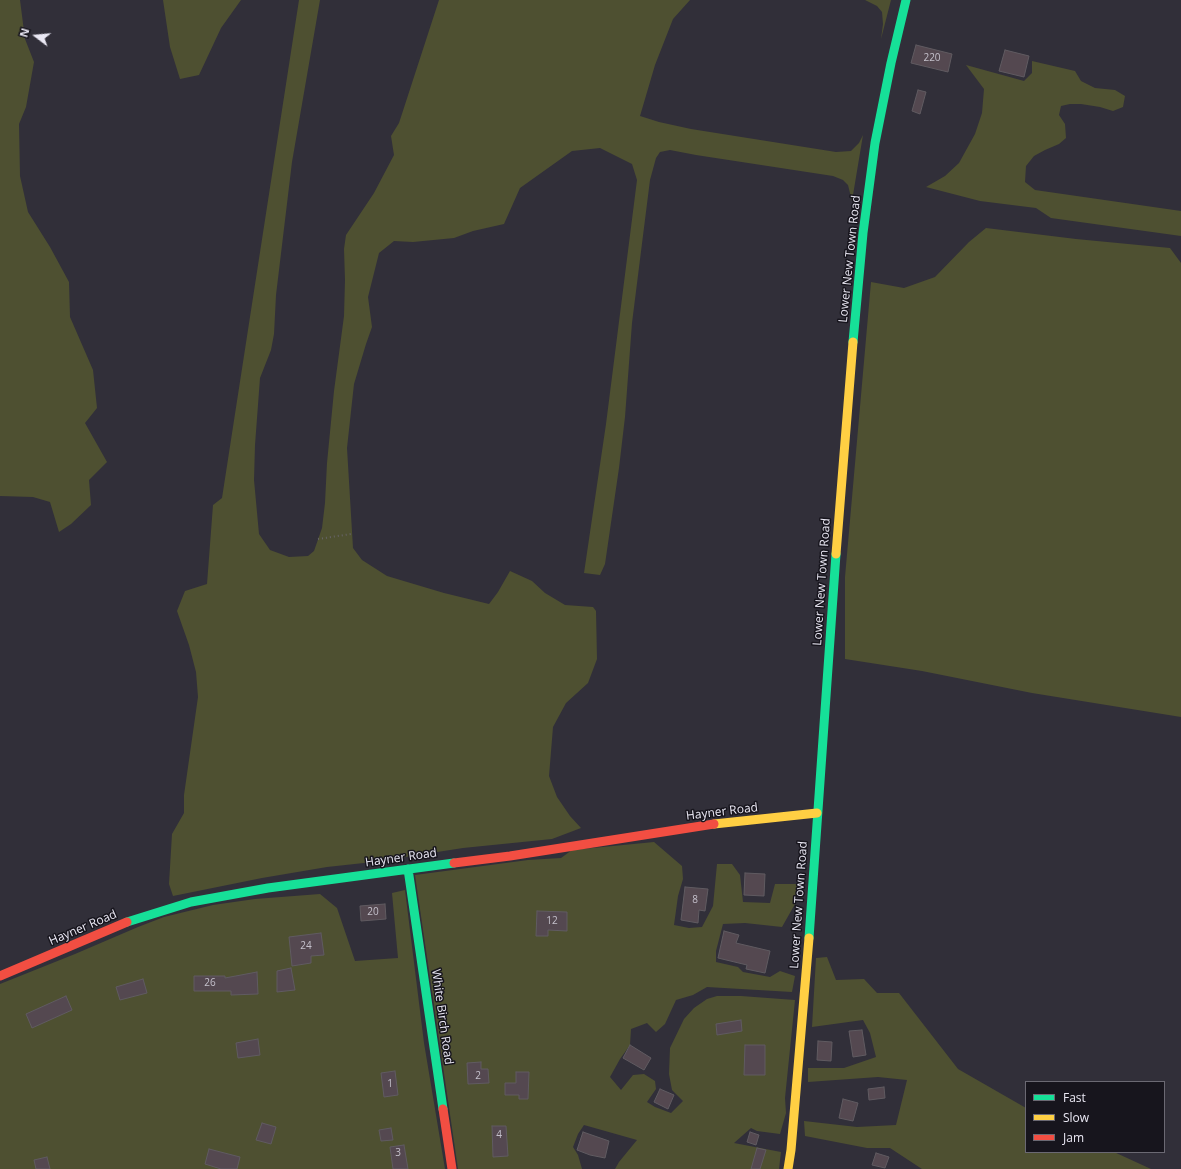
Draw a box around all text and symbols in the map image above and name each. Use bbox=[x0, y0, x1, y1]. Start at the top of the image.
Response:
north arrow bbox=[16, 16, 56, 56]
text: N bbox=[16, 26, 32, 39]
house number: 220 bbox=[923, 52, 941, 64]
street label: Lower New Town Road bbox=[836, 195, 864, 323]
street label: Lower New Town Road bbox=[810, 518, 834, 646]
street label: Hayner Road bbox=[685, 800, 759, 824]
street label: Lower New Town Road bbox=[787, 841, 811, 969]
street label: Hayner Road bbox=[364, 846, 438, 870]
house number: 8 bbox=[692, 894, 698, 906]
house number: 20 bbox=[367, 906, 379, 918]
street label: Hayner Road bbox=[47, 907, 119, 949]
house number: 12 bbox=[546, 915, 558, 927]
house number: 24 bbox=[300, 940, 312, 952]
street label: White Birch Road bbox=[428, 968, 456, 1066]
house number: 26 bbox=[204, 977, 216, 989]
house number: 2 bbox=[475, 1070, 481, 1082]
house number: 1 bbox=[387, 1078, 393, 1090]
legend bbox=[1025, 1081, 1165, 1153]
text: Fast bbox=[1063, 1089, 1086, 1106]
text: Slow bbox=[1063, 1109, 1089, 1126]
house number: 4 bbox=[496, 1129, 502, 1141]
text: Jam bbox=[1063, 1129, 1084, 1146]
house number: 3 bbox=[395, 1147, 401, 1159]

